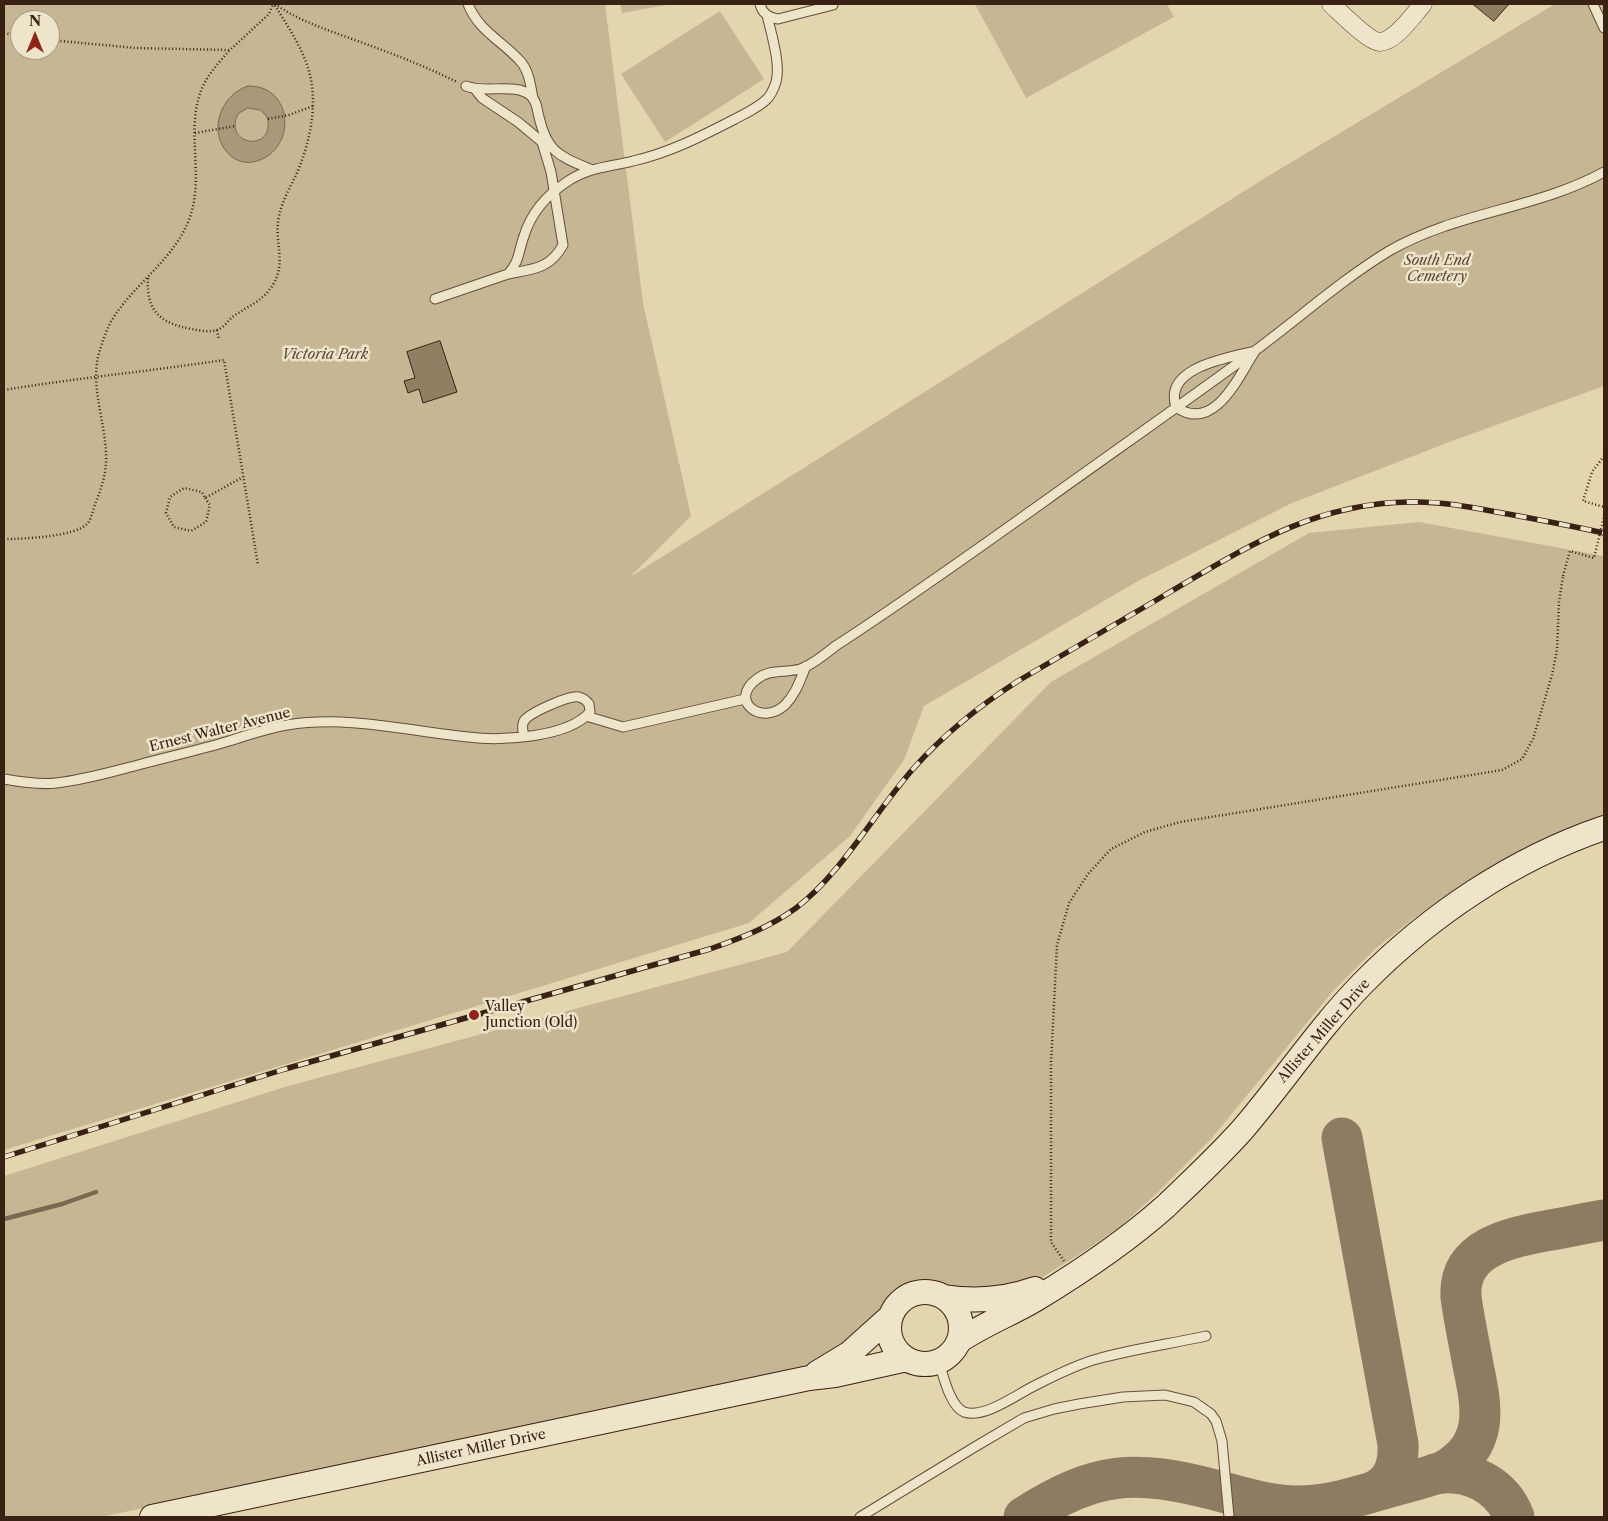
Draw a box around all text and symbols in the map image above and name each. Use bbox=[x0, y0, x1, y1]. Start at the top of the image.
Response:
north arrow bbox=[10, 10, 60, 60]
text: N bbox=[29, 12, 41, 30]
park label: South End Cemetery bbox=[1404, 253, 1470, 286]
park label: Victoria Park bbox=[282, 347, 368, 363]
street label: Ernest Walter Avenue bbox=[148, 704, 292, 756]
street label: Allister Miller Drive bbox=[1274, 976, 1374, 1086]
place label: Valley Junction (Old) bbox=[485, 999, 577, 1032]
marker: Valley Junction (Old) bbox=[467, 1008, 481, 1022]
street label: Allister Miller Drive bbox=[415, 1426, 547, 1470]

